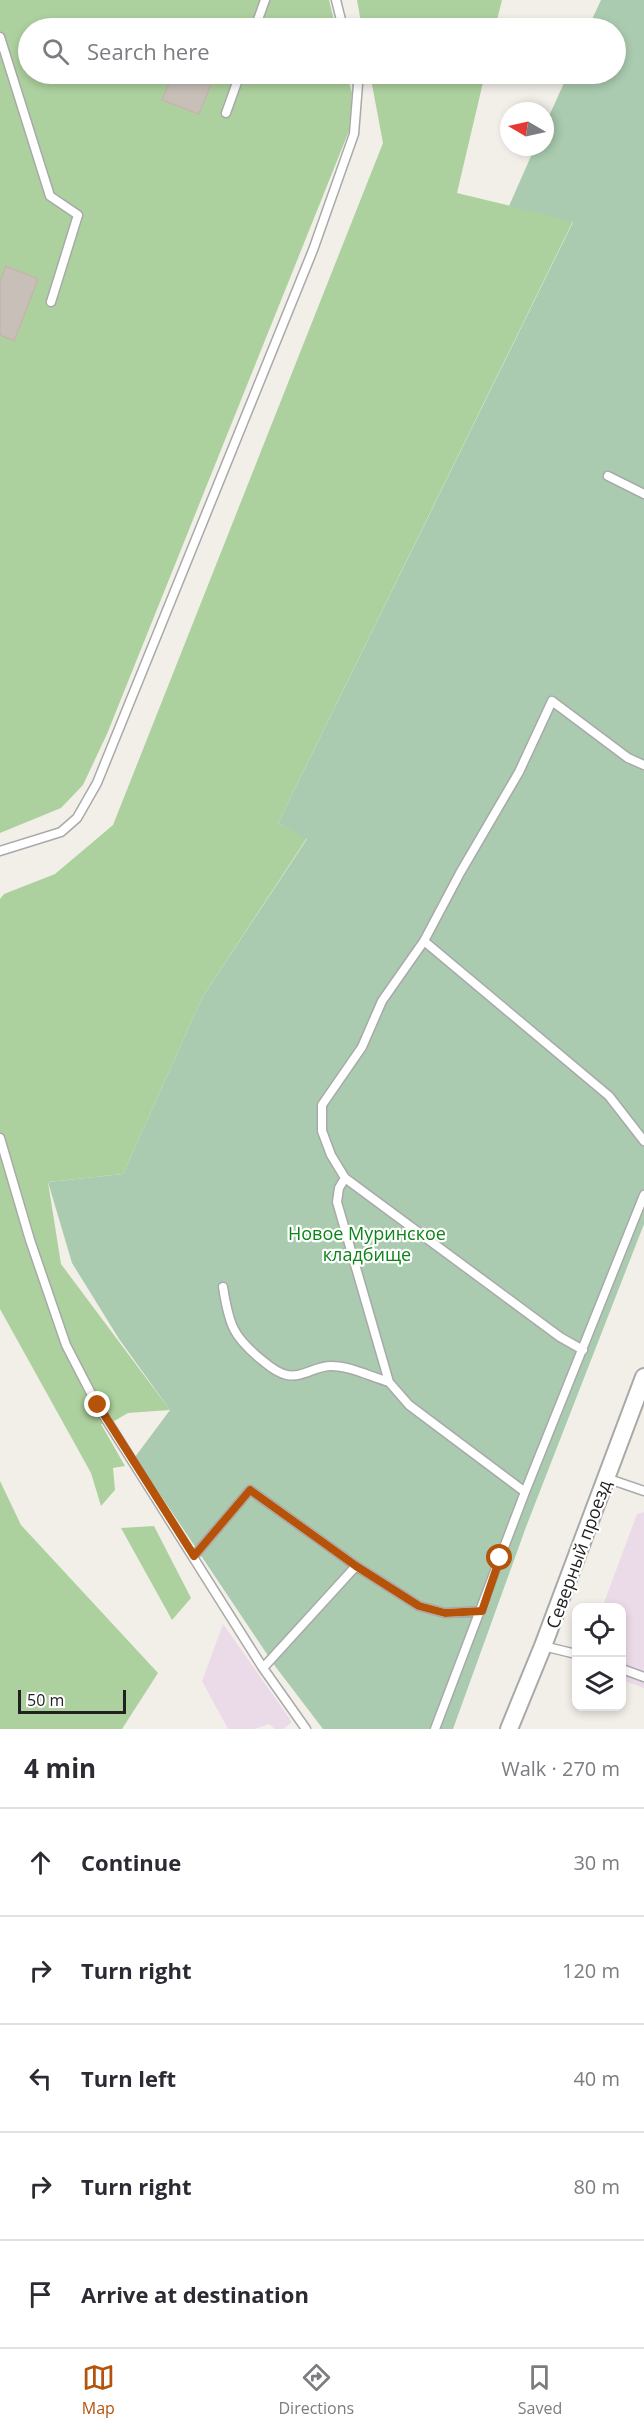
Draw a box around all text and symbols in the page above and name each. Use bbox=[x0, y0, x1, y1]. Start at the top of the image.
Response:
search box bbox=[18, 18, 626, 84]
icon: search bbox=[39, 35, 72, 68]
text: Search here bbox=[87, 36, 210, 66]
north arrow bbox=[500, 102, 554, 156]
park label: Новое Муринское кладбище bbox=[288, 1221, 446, 1266]
route end bbox=[84, 1391, 110, 1417]
street label: Северный проезд bbox=[540, 1476, 616, 1632]
route start bbox=[486, 1544, 512, 1570]
map controls bbox=[572, 1603, 626, 1711]
button: locate bbox=[572, 1603, 626, 1657]
button: layers bbox=[572, 1657, 626, 1711]
scale bar bbox=[18, 1687, 126, 1714]
text: 50 m bbox=[27, 1689, 64, 1711]
text: 4 min bbox=[24, 1750, 96, 1786]
text: Walk · 270 m bbox=[501, 1755, 620, 1782]
icon: ahead bbox=[24, 1846, 57, 1879]
text: Continue bbox=[81, 1847, 181, 1877]
text: 30 m bbox=[573, 1849, 620, 1876]
icon: right bbox=[24, 1954, 57, 1987]
text: Turn right bbox=[81, 1955, 192, 1985]
text: 120 m bbox=[562, 1957, 620, 1984]
icon: left bbox=[24, 2062, 57, 2095]
text: Turn left bbox=[81, 2063, 176, 2093]
text: 40 m bbox=[573, 2065, 620, 2092]
icon: right bbox=[24, 2170, 57, 2203]
text: Turn right bbox=[81, 2171, 192, 2201]
text: 80 m bbox=[573, 2173, 620, 2200]
icon: arrive bbox=[24, 2278, 57, 2311]
text: Arrive at destination bbox=[81, 2279, 309, 2309]
tab: Map bbox=[82, 2361, 115, 2419]
tab: Directions bbox=[278, 2361, 354, 2419]
tab: Saved bbox=[518, 2361, 562, 2419]

